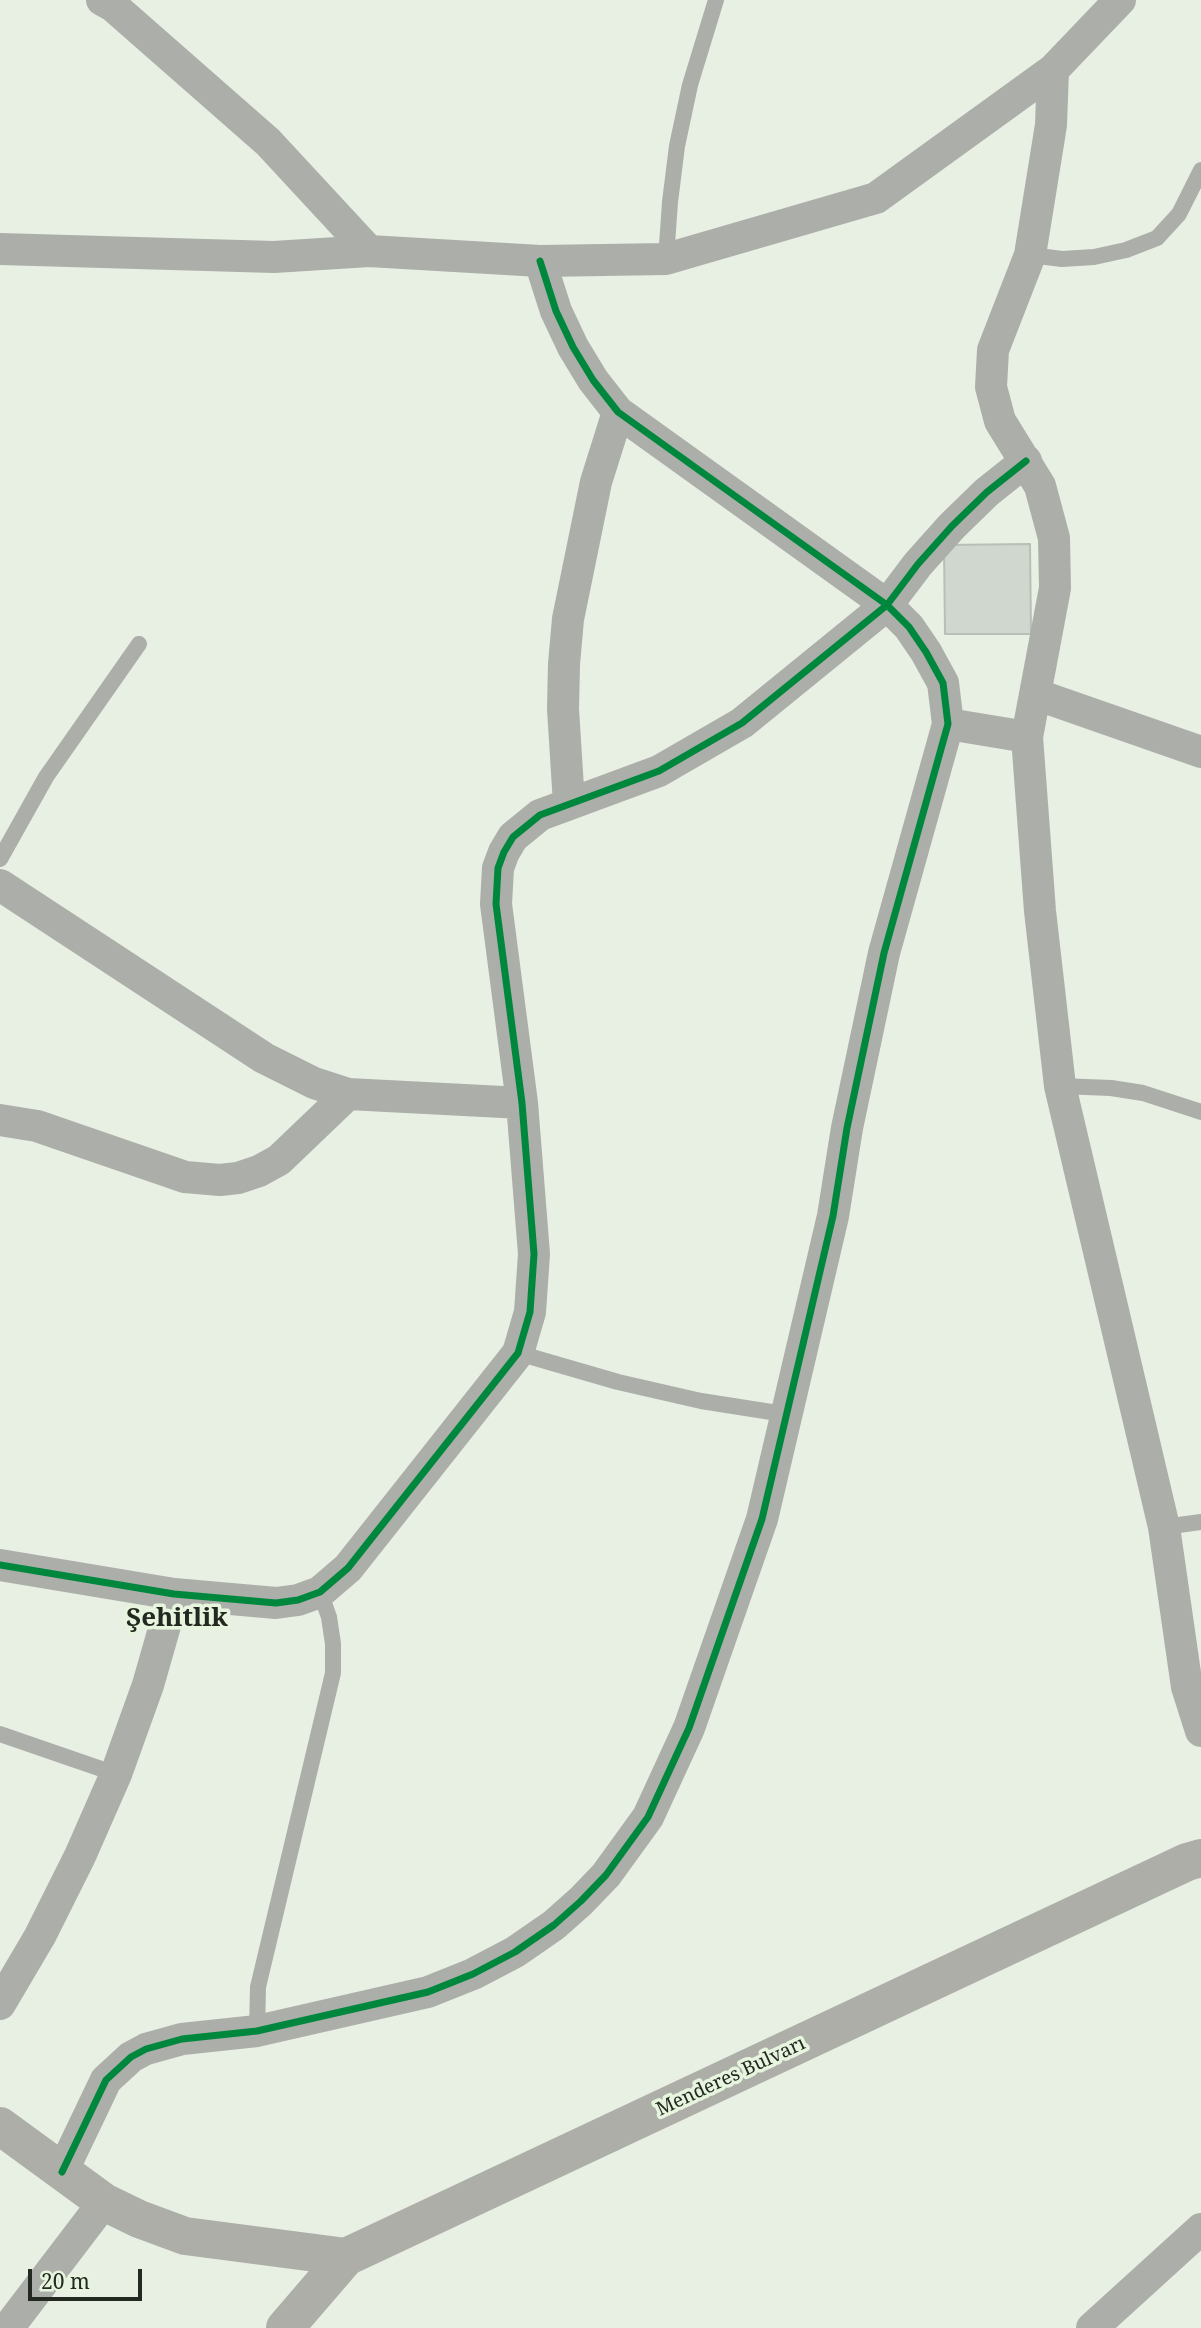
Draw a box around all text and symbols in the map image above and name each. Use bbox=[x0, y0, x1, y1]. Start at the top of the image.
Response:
district label: Şehitlik bbox=[126, 1603, 228, 1635]
street label: Menderes Bulvarı bbox=[653, 2032, 809, 2122]
scale bar bbox=[32, 2254, 145, 2298]
text: 20 m bbox=[41, 2267, 90, 2295]

